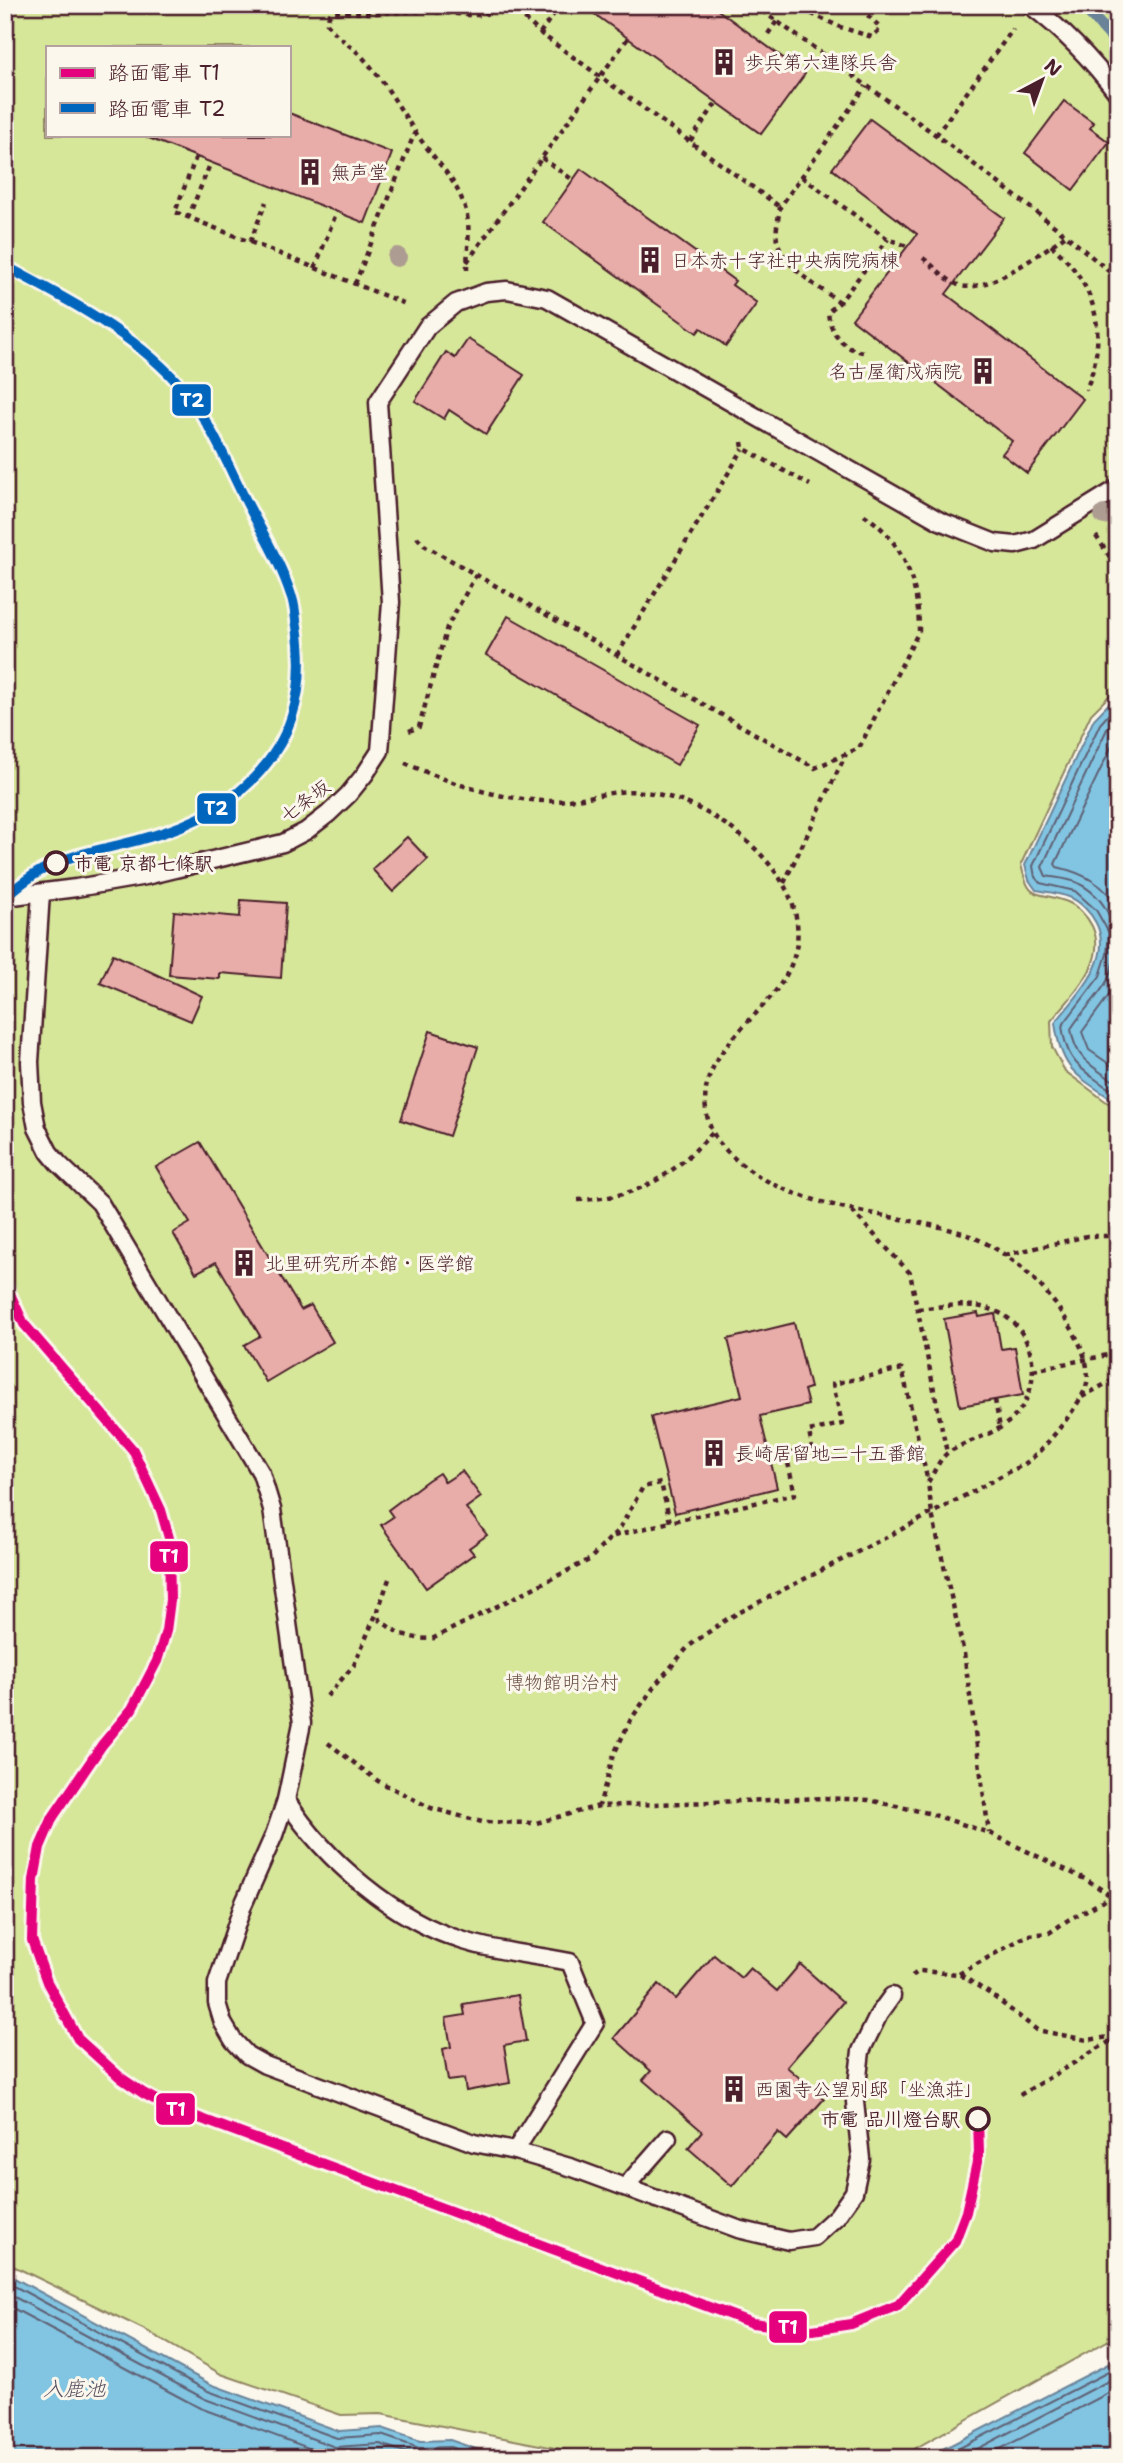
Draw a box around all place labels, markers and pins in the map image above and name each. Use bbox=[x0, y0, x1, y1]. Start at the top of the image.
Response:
building icon: 歩兵第六連隊兵舎 bbox=[709, 47, 739, 77]
place label: 歩兵第六連隊兵舎 bbox=[745, 50, 897, 75]
building icon: 無声堂 bbox=[295, 157, 325, 187]
place label: 無声堂 bbox=[331, 160, 388, 185]
building icon: 日本赤十字社中央病院病棟 bbox=[635, 245, 665, 275]
place label: 日本赤十字社中央病院病棟 bbox=[671, 248, 899, 273]
building icon: 名古屋衛戍病院 bbox=[968, 356, 998, 386]
place label: 名古屋衛戍病院 bbox=[829, 359, 962, 384]
marker: 市電 京都七條駅 bbox=[44, 851, 68, 875]
place label: 市電 京都七條駅 bbox=[74, 851, 214, 876]
building icon: 北里研究所本館・医学館 bbox=[229, 1248, 259, 1278]
place label: 北里研究所本館・医学館 bbox=[265, 1251, 474, 1276]
building icon: 長崎居留地二十五番館 bbox=[699, 1438, 729, 1468]
place label: 長崎居留地二十五番館 bbox=[735, 1441, 925, 1466]
building icon: 西園寺公望別邸「坐漁荘」 bbox=[719, 2074, 749, 2104]
place label: 西園寺公望別邸「坐漁荘」 bbox=[755, 2077, 983, 2102]
place label: 市電 品川燈台駅 bbox=[820, 2107, 960, 2132]
marker: 市電 品川燈台駅 bbox=[966, 2107, 990, 2131]

